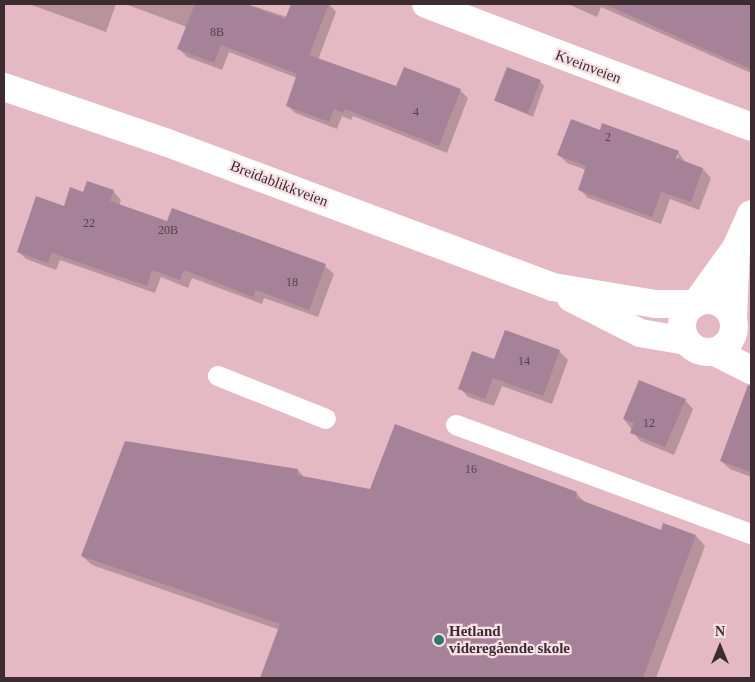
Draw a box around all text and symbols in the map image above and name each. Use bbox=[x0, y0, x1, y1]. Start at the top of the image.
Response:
house number: 8B bbox=[210, 26, 224, 40]
street label: Kveinveien bbox=[553, 46, 623, 88]
house number: 4 bbox=[413, 106, 419, 120]
house number: 2 bbox=[605, 131, 611, 145]
street label: Breidablikkveien bbox=[228, 157, 330, 211]
house number: 22 bbox=[83, 217, 95, 231]
house number: 20B bbox=[158, 224, 178, 238]
house number: 18 bbox=[286, 276, 298, 290]
house number: 14 bbox=[518, 355, 530, 369]
house number: 12 bbox=[643, 417, 655, 431]
house number: 16 bbox=[465, 463, 477, 477]
place label: Hetland videregående skole bbox=[449, 622, 570, 657]
north arrow bbox=[695, 622, 745, 672]
text: N bbox=[715, 624, 725, 639]
marker: Hetland videregående skole bbox=[433, 634, 445, 646]

